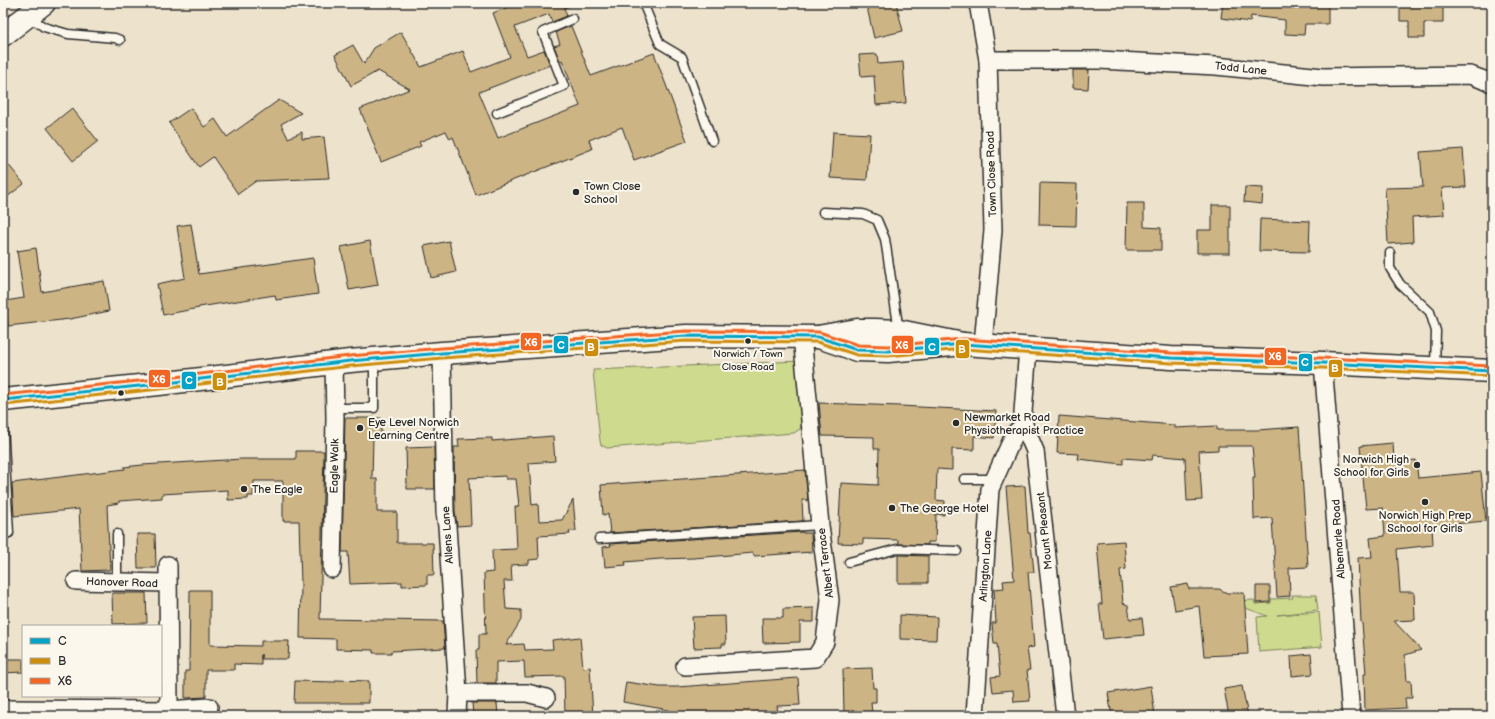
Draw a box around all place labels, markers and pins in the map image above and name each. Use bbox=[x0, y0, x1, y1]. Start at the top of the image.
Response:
place label: Town Close School bbox=[584, 180, 641, 206]
marker: Town Close School bbox=[571, 187, 581, 197]
marker: Norwich / Town Close Road bbox=[743, 336, 753, 346]
place label: Norwich / Town Close Road bbox=[713, 348, 783, 373]
unlabelled marker bbox=[116, 388, 126, 398]
place label: Newmarket Road Physiotherapist Practice bbox=[964, 411, 1084, 437]
place label: Eye Level Norwich Learning Centre bbox=[368, 416, 459, 442]
marker: Newmarket Road Physiotherapist Practice bbox=[951, 418, 961, 428]
marker: Eye Level Norwich Learning Centre bbox=[355, 423, 365, 433]
place label: Norwich High School for Girls bbox=[1334, 453, 1410, 479]
marker: Norwich High School for Girls bbox=[1412, 460, 1422, 470]
place label: The Eagle bbox=[252, 483, 303, 496]
marker: The Eagle bbox=[239, 484, 249, 494]
marker: Norwich High Prep School for Girls bbox=[1420, 497, 1430, 507]
place label: The George Hotel bbox=[900, 502, 989, 515]
marker: The George Hotel bbox=[887, 503, 897, 513]
place label: Norwich High Prep School for Girls bbox=[1379, 509, 1471, 535]

